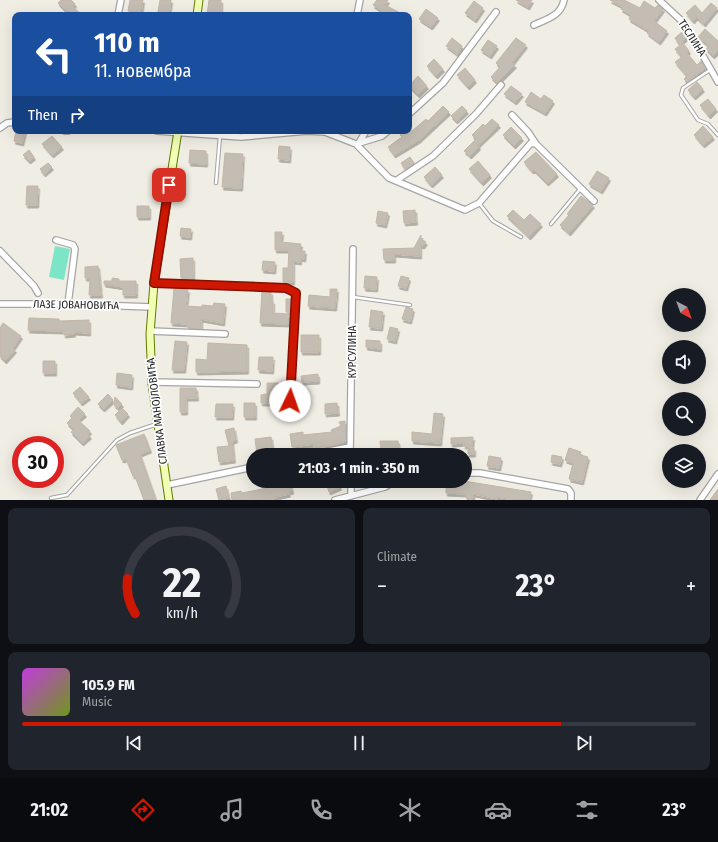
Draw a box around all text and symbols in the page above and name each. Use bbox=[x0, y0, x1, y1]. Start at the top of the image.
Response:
street label: ТЕСЛИНА bbox=[675, 17, 709, 59]
text: 110 m bbox=[94, 26, 160, 59]
icon: left bbox=[28, 28, 80, 80]
text: 11. новембра bbox=[94, 60, 191, 82]
icon: right bbox=[66, 104, 88, 126]
text: Then bbox=[28, 106, 58, 124]
pin bbox=[152, 168, 186, 202]
icon: arrive bbox=[158, 174, 180, 196]
north arrow bbox=[662, 288, 706, 332]
map controls bbox=[662, 288, 706, 488]
street label: ЛАЗЕ ЈОВАНОВИЋА bbox=[33, 298, 119, 312]
street label: КУРСУЛИНА bbox=[346, 325, 359, 379]
button: sound bbox=[662, 340, 706, 384]
street label: СЛАВКА МАНОЈЛОВИЋА bbox=[144, 357, 170, 465]
position arrow bbox=[269, 380, 311, 422]
button: search bbox=[662, 392, 706, 436]
speed limit sign: 30 bbox=[12, 436, 64, 488]
button: layers bbox=[662, 444, 706, 488]
text: 21:03 · 1 min · 350 m bbox=[299, 459, 419, 477]
text: Climate bbox=[377, 549, 417, 564]
text: 22 bbox=[161, 558, 201, 608]
text: 23° bbox=[515, 568, 558, 604]
text: − bbox=[377, 573, 387, 600]
text: + bbox=[686, 573, 696, 600]
text: km/h bbox=[166, 605, 197, 622]
text: 105.9 FM bbox=[82, 676, 135, 694]
text: Music bbox=[82, 694, 112, 709]
icon: previous bbox=[123, 732, 145, 754]
icon: pause bbox=[348, 732, 370, 754]
icon: next bbox=[573, 732, 595, 754]
icon: directions bbox=[129, 796, 157, 824]
icon: music bbox=[218, 796, 246, 824]
icon: phone bbox=[307, 796, 335, 824]
icon: climate bbox=[396, 796, 424, 824]
icon: car bbox=[484, 796, 512, 824]
icon: filters bbox=[573, 796, 601, 824]
text: 21:02 bbox=[30, 799, 68, 821]
text: 23° bbox=[662, 799, 687, 821]

